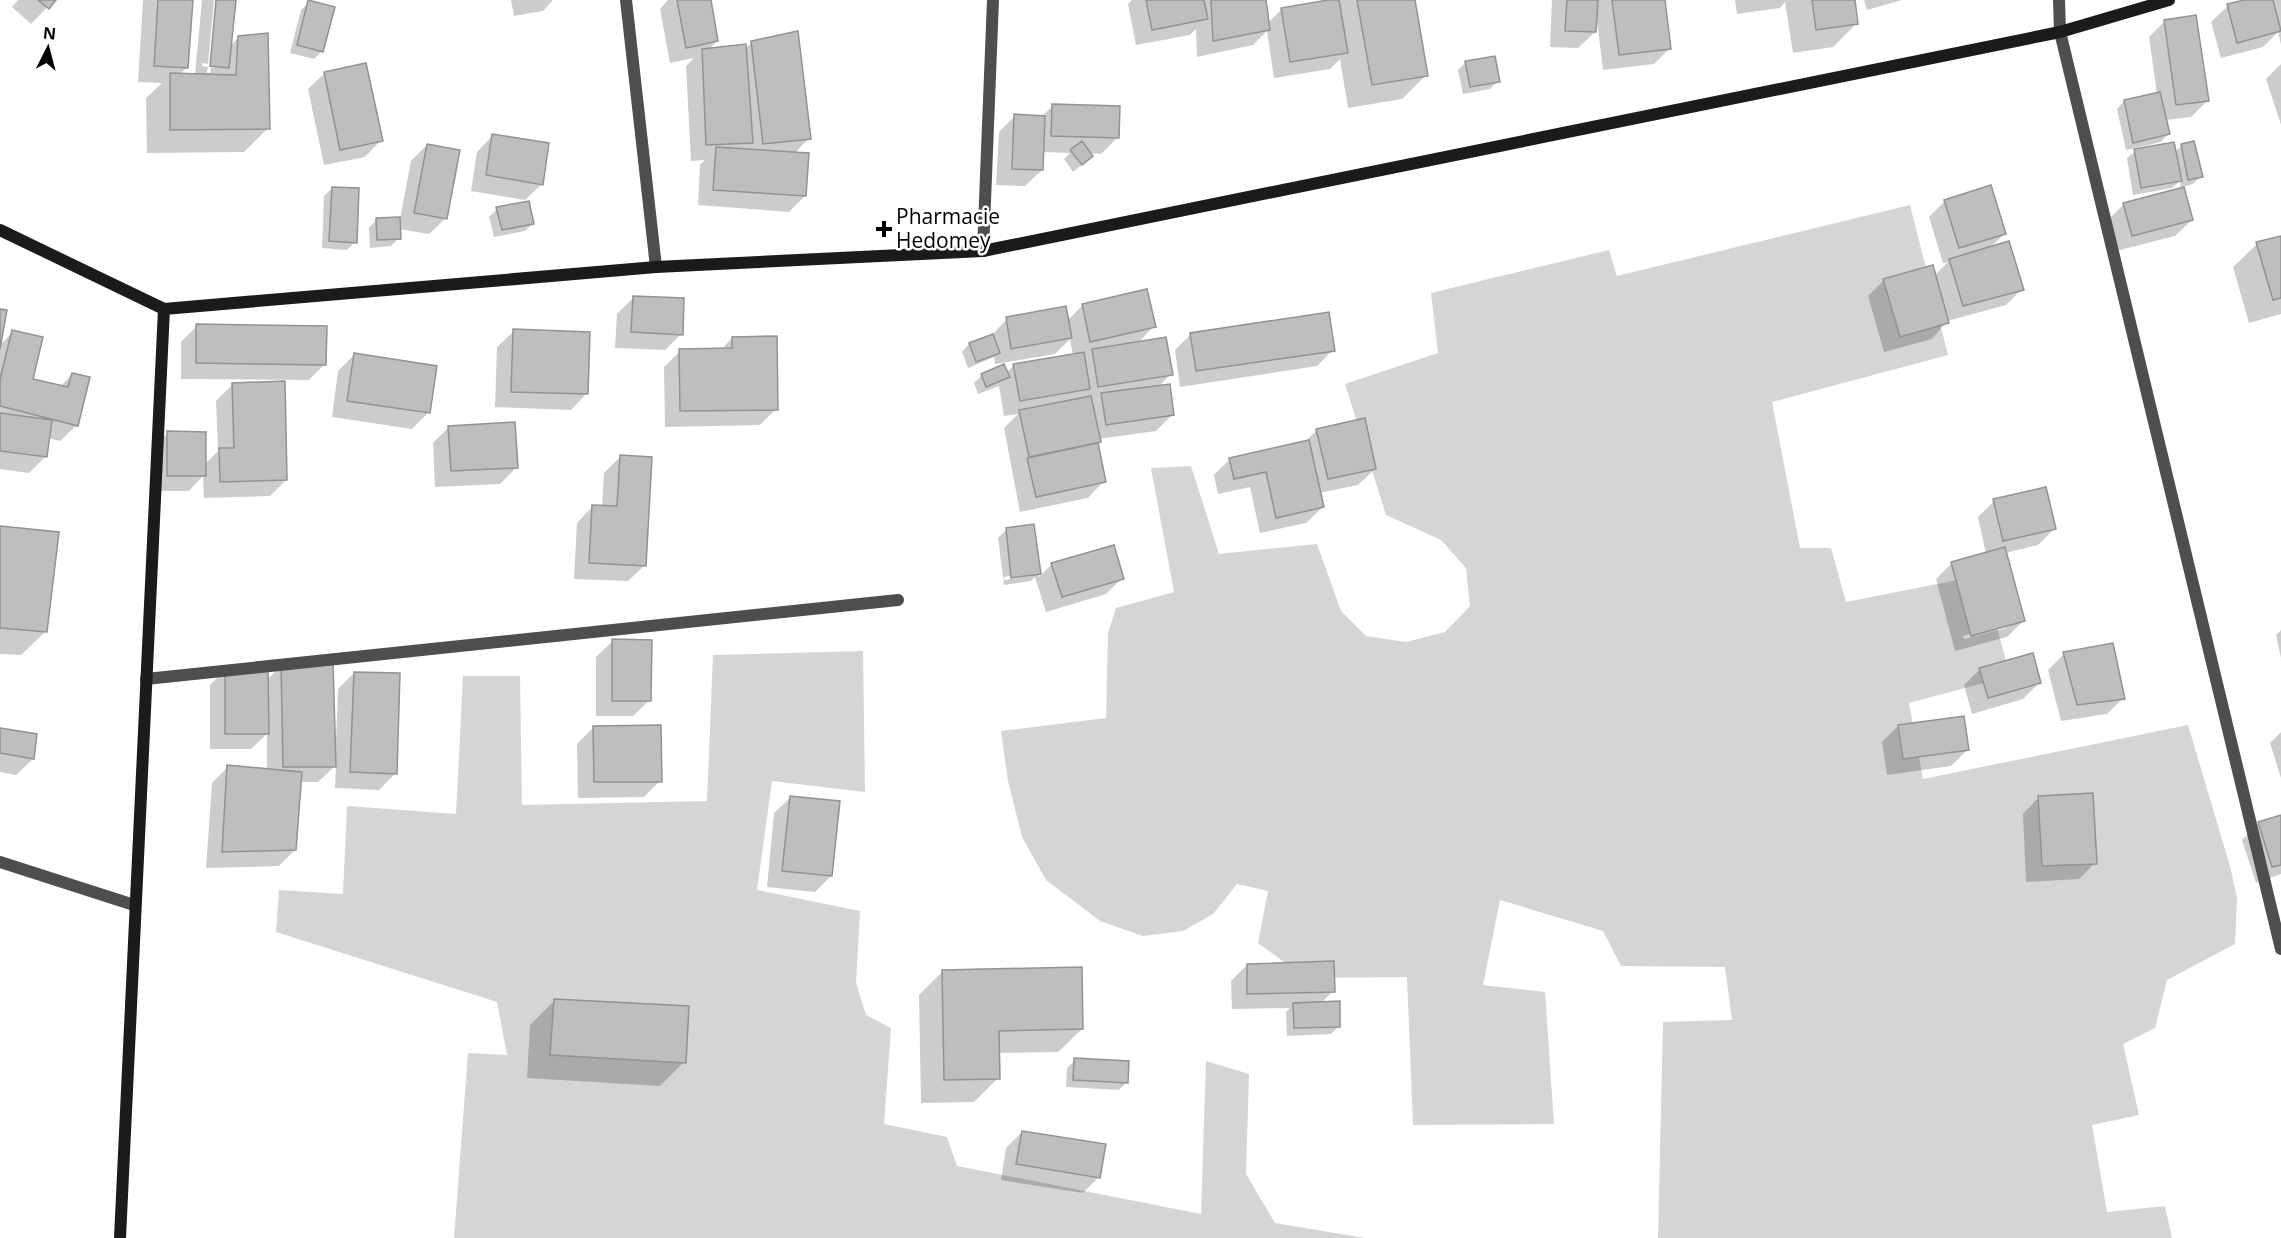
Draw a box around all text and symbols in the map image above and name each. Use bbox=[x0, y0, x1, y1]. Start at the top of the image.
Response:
north arrow bbox=[18, 18, 78, 78]
text: N bbox=[42, 21, 57, 45]
place label: Pharmacie Hedomey bbox=[896, 202, 1000, 254]
marker: Pharmacie Hedomey bbox=[877, 222, 891, 236]

